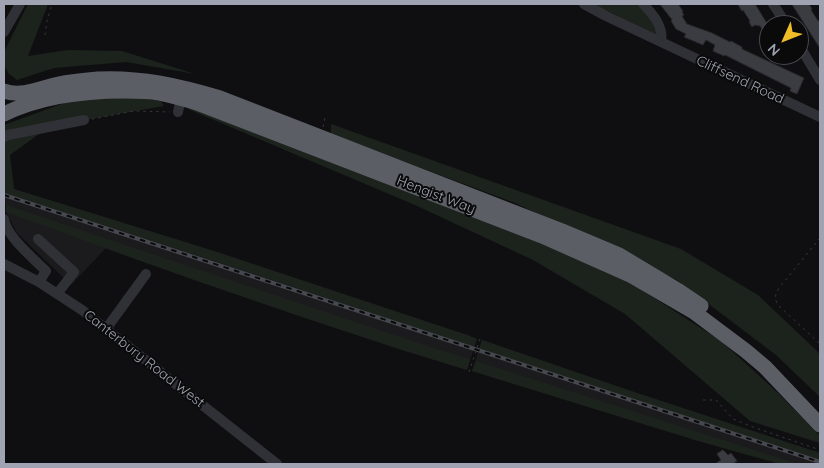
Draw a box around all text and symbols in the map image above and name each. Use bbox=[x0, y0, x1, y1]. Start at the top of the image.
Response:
north arrow bbox=[759, 15, 809, 65]
text: N bbox=[764, 40, 784, 60]
street label: Cliffsend Road bbox=[693, 52, 787, 108]
street label: Hengist Way bbox=[394, 172, 478, 218]
street label: Canterbury Road West bbox=[80, 307, 208, 411]

